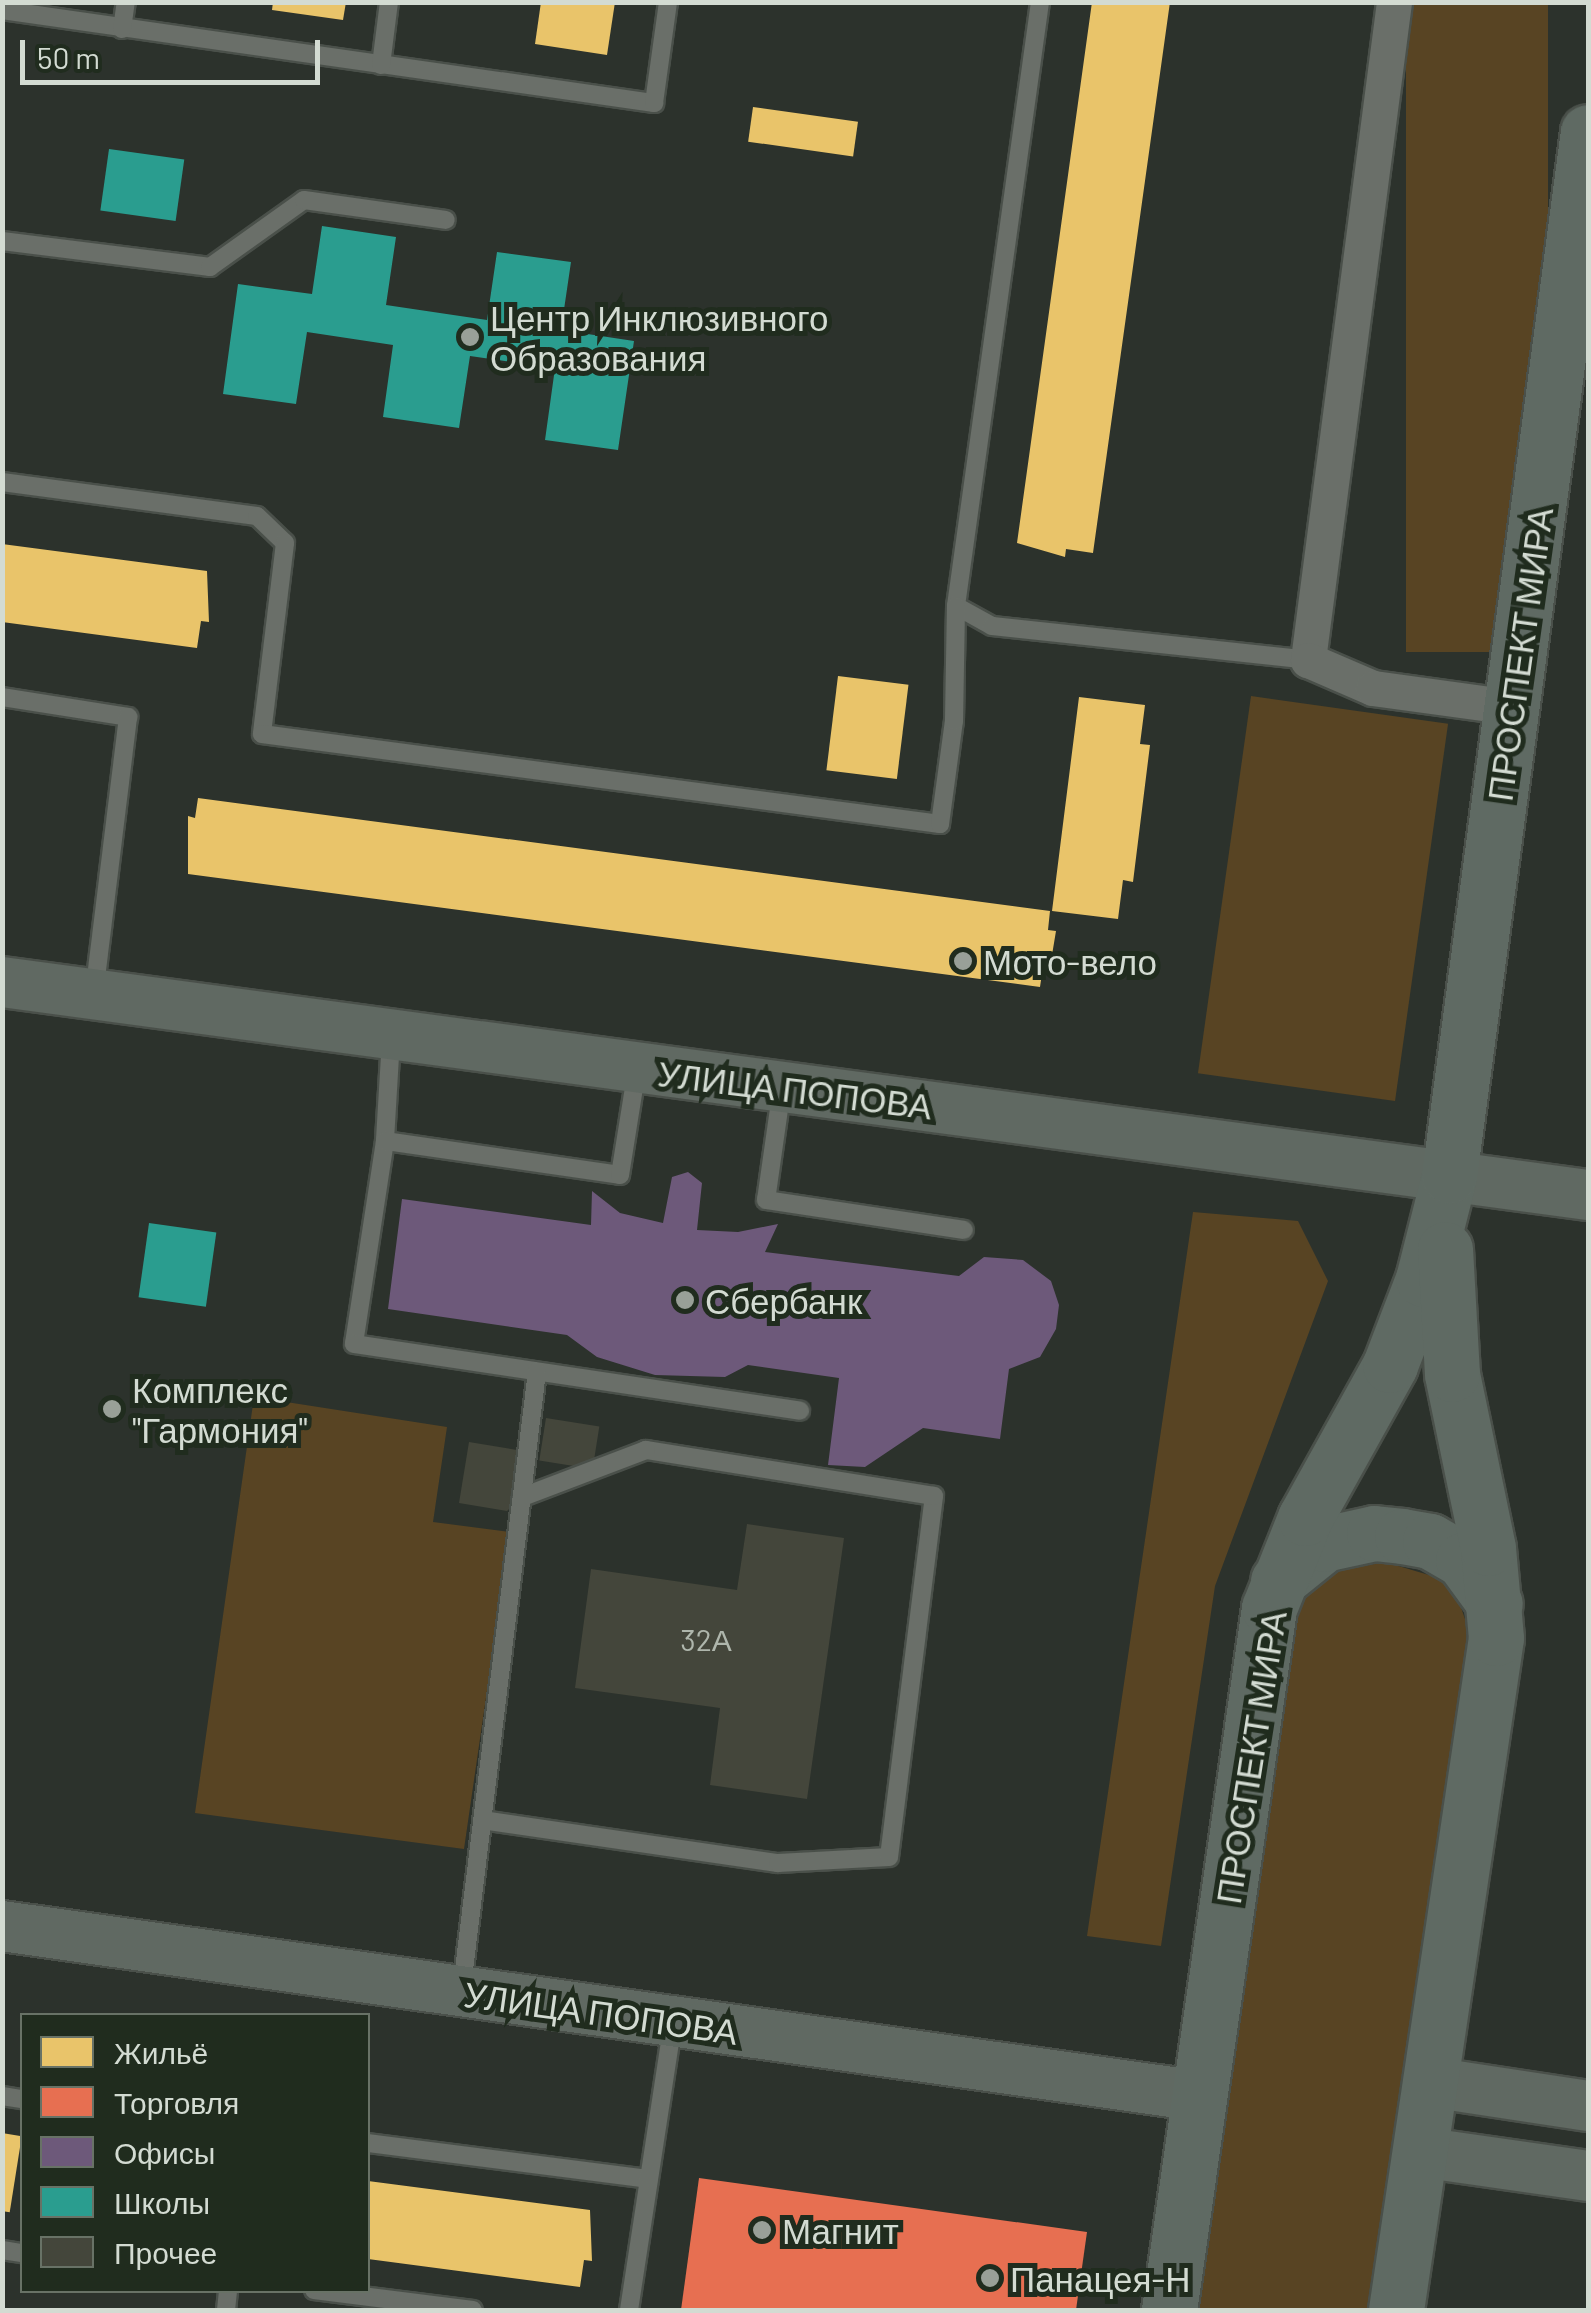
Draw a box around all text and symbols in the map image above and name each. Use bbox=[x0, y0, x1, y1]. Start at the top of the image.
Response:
scale bar bbox=[25, 20, 325, 82]
text: 50 m bbox=[37, 39, 100, 75]
place label: Центр Инклюзивного Образования bbox=[490, 296, 828, 378]
marker: Центр Инклюзивного Образования bbox=[459, 326, 481, 348]
street label: ПРОСПЕКТ МИРА bbox=[1478, 504, 1560, 804]
place label: Мото-вело bbox=[983, 940, 1157, 982]
marker: Мото-вело bbox=[952, 950, 974, 972]
street label: УЛИЦА ПОПОВА bbox=[656, 1051, 934, 1127]
place label: Сбербанк bbox=[705, 1279, 862, 1321]
marker: Сбербанк bbox=[674, 1289, 696, 1311]
place label: Комплекс "Гармония" bbox=[132, 1368, 308, 1450]
marker: Комплекс "Гармония" bbox=[101, 1398, 123, 1420]
street label: ПРОСПЕКТ МИРА bbox=[1206, 1607, 1294, 1907]
house number: 32А bbox=[680, 1621, 732, 1657]
street label: УЛИЦА ПОПОВА bbox=[462, 1972, 740, 2052]
legend bbox=[20, 2013, 370, 2293]
text: Жильё bbox=[114, 2034, 208, 2070]
text: Торговля bbox=[114, 2084, 239, 2120]
text: Офисы bbox=[114, 2134, 215, 2170]
text: Школы bbox=[114, 2184, 210, 2220]
place label: Магнит bbox=[782, 2209, 899, 2251]
marker: Магнит bbox=[751, 2219, 773, 2241]
text: Прочее bbox=[114, 2234, 217, 2270]
place label: Панацея-Н bbox=[1010, 2257, 1191, 2299]
marker: Панацея-Н bbox=[979, 2267, 1001, 2289]

